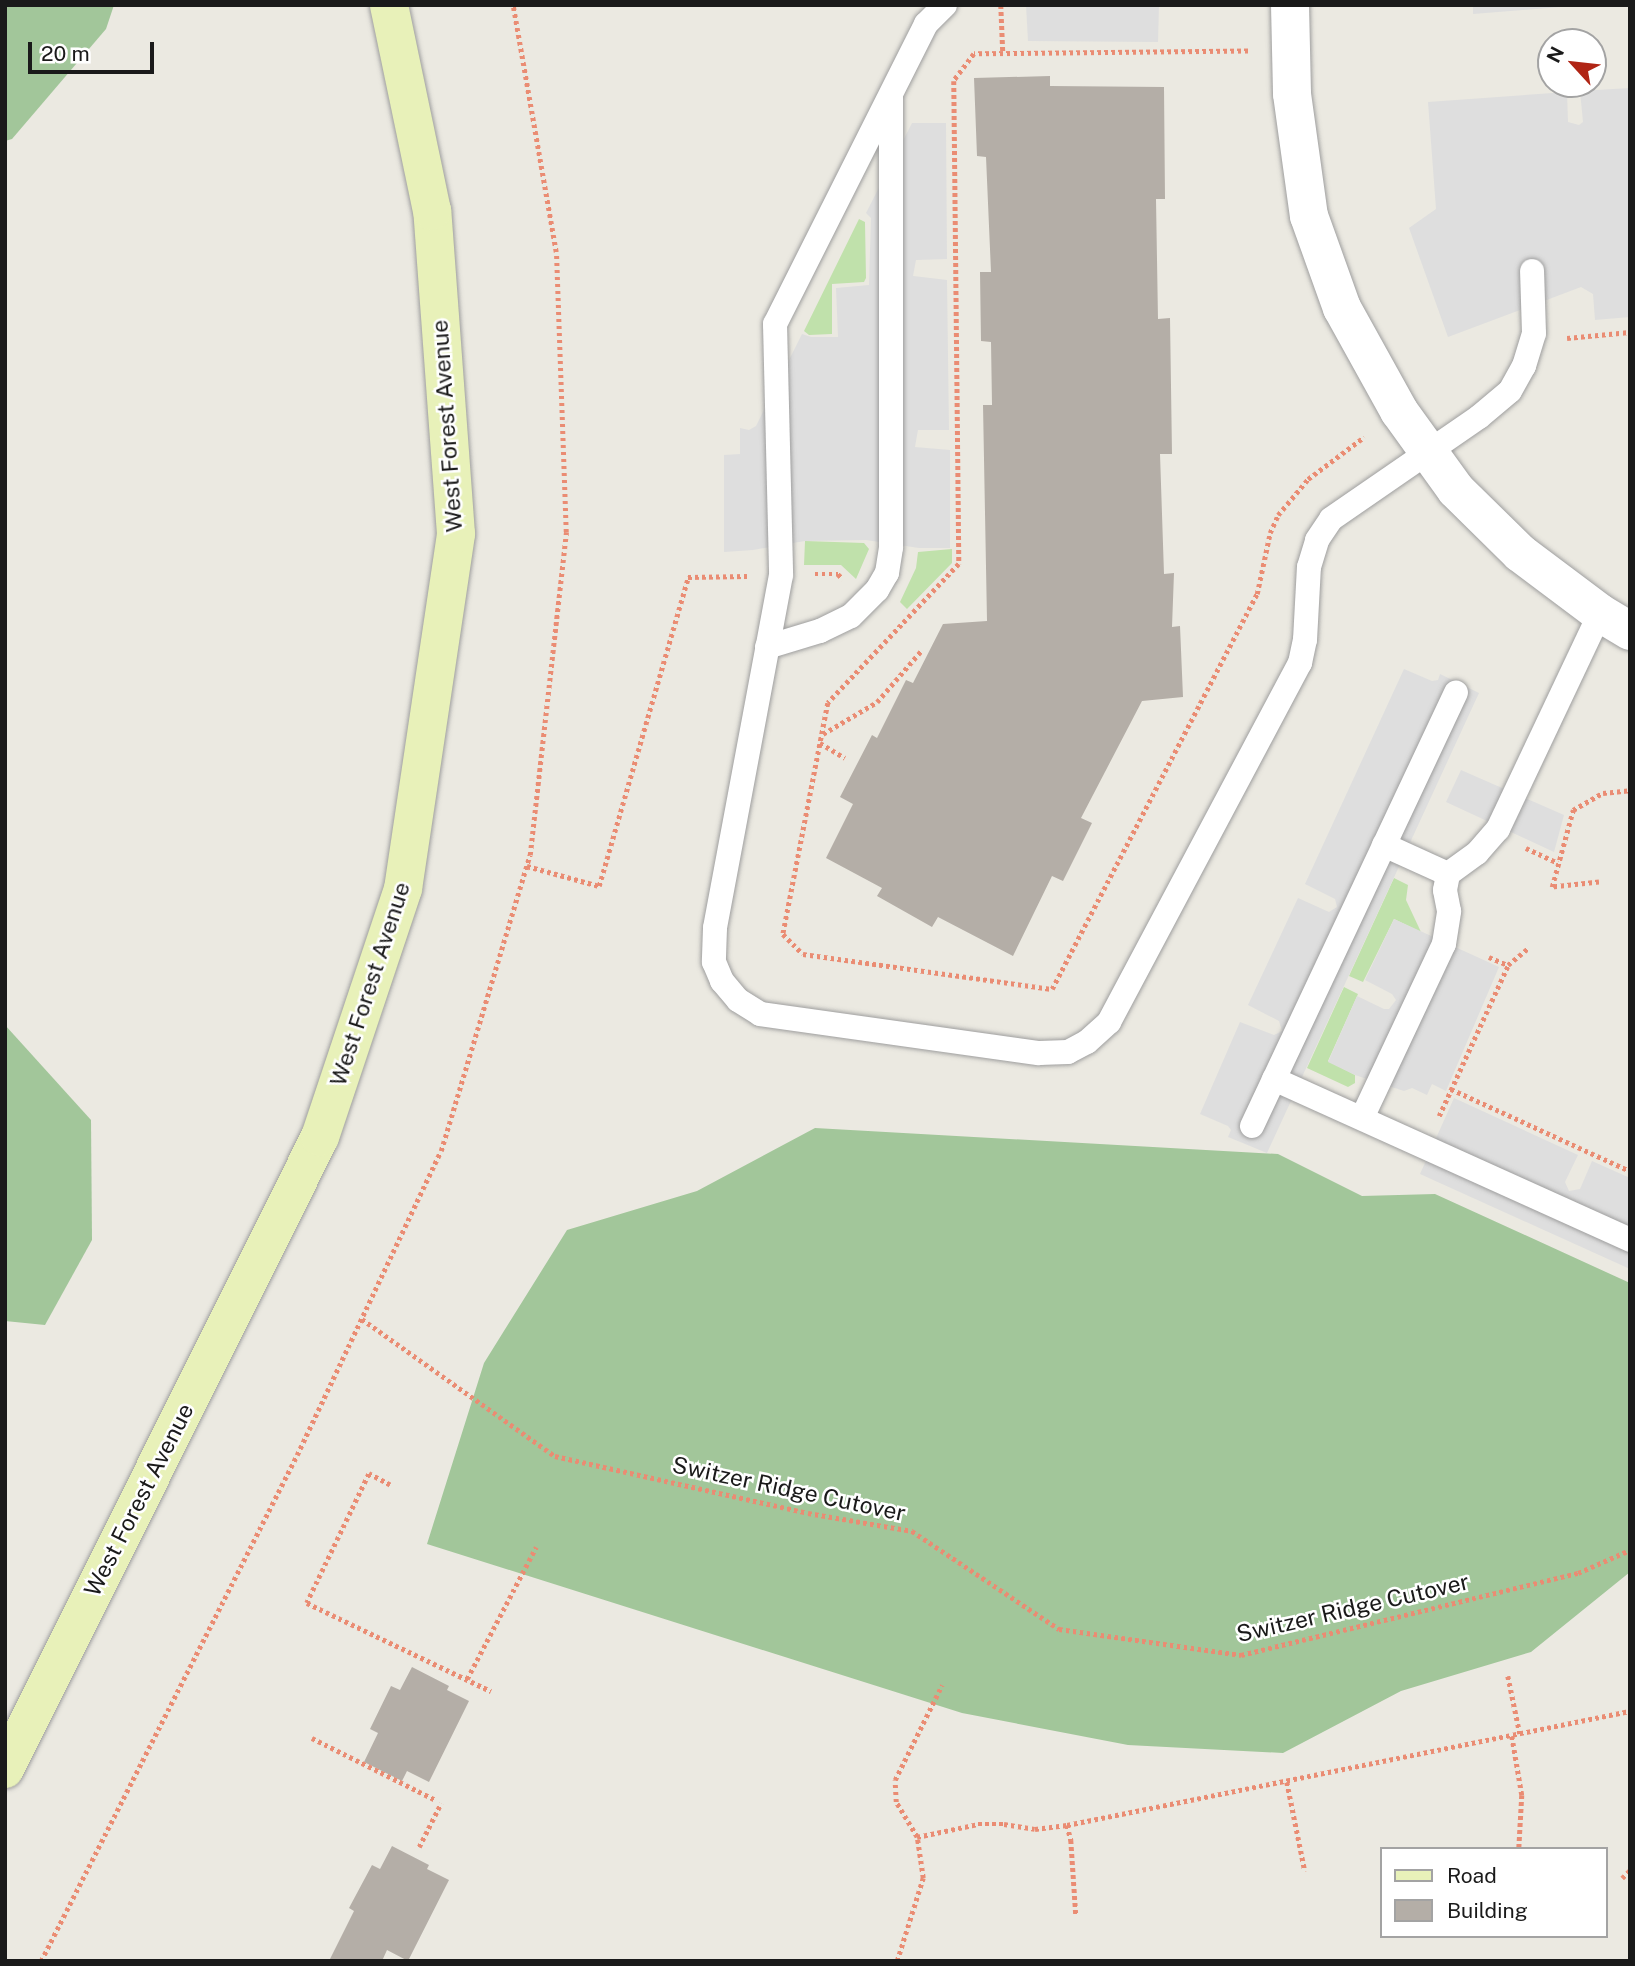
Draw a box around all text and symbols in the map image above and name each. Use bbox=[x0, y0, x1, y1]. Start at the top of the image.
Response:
scale bar bbox=[32, 28, 158, 72]
north arrow bbox=[1537, 28, 1607, 98]
text: 20 m bbox=[41, 41, 90, 66]
text: N bbox=[1542, 43, 1568, 66]
street label: West Forest Avenue bbox=[426, 319, 468, 533]
street label: West Forest Avenue bbox=[324, 879, 416, 1089]
street label: West Forest Avenue bbox=[78, 1399, 200, 1601]
street label: Switzer Ridge Cutover bbox=[670, 1451, 908, 1527]
street label: Switzer Ridge Cutover bbox=[1234, 1568, 1472, 1648]
legend bbox=[1380, 1847, 1607, 1938]
text: Road bbox=[1447, 1863, 1497, 1888]
text: Building bbox=[1447, 1898, 1528, 1923]

